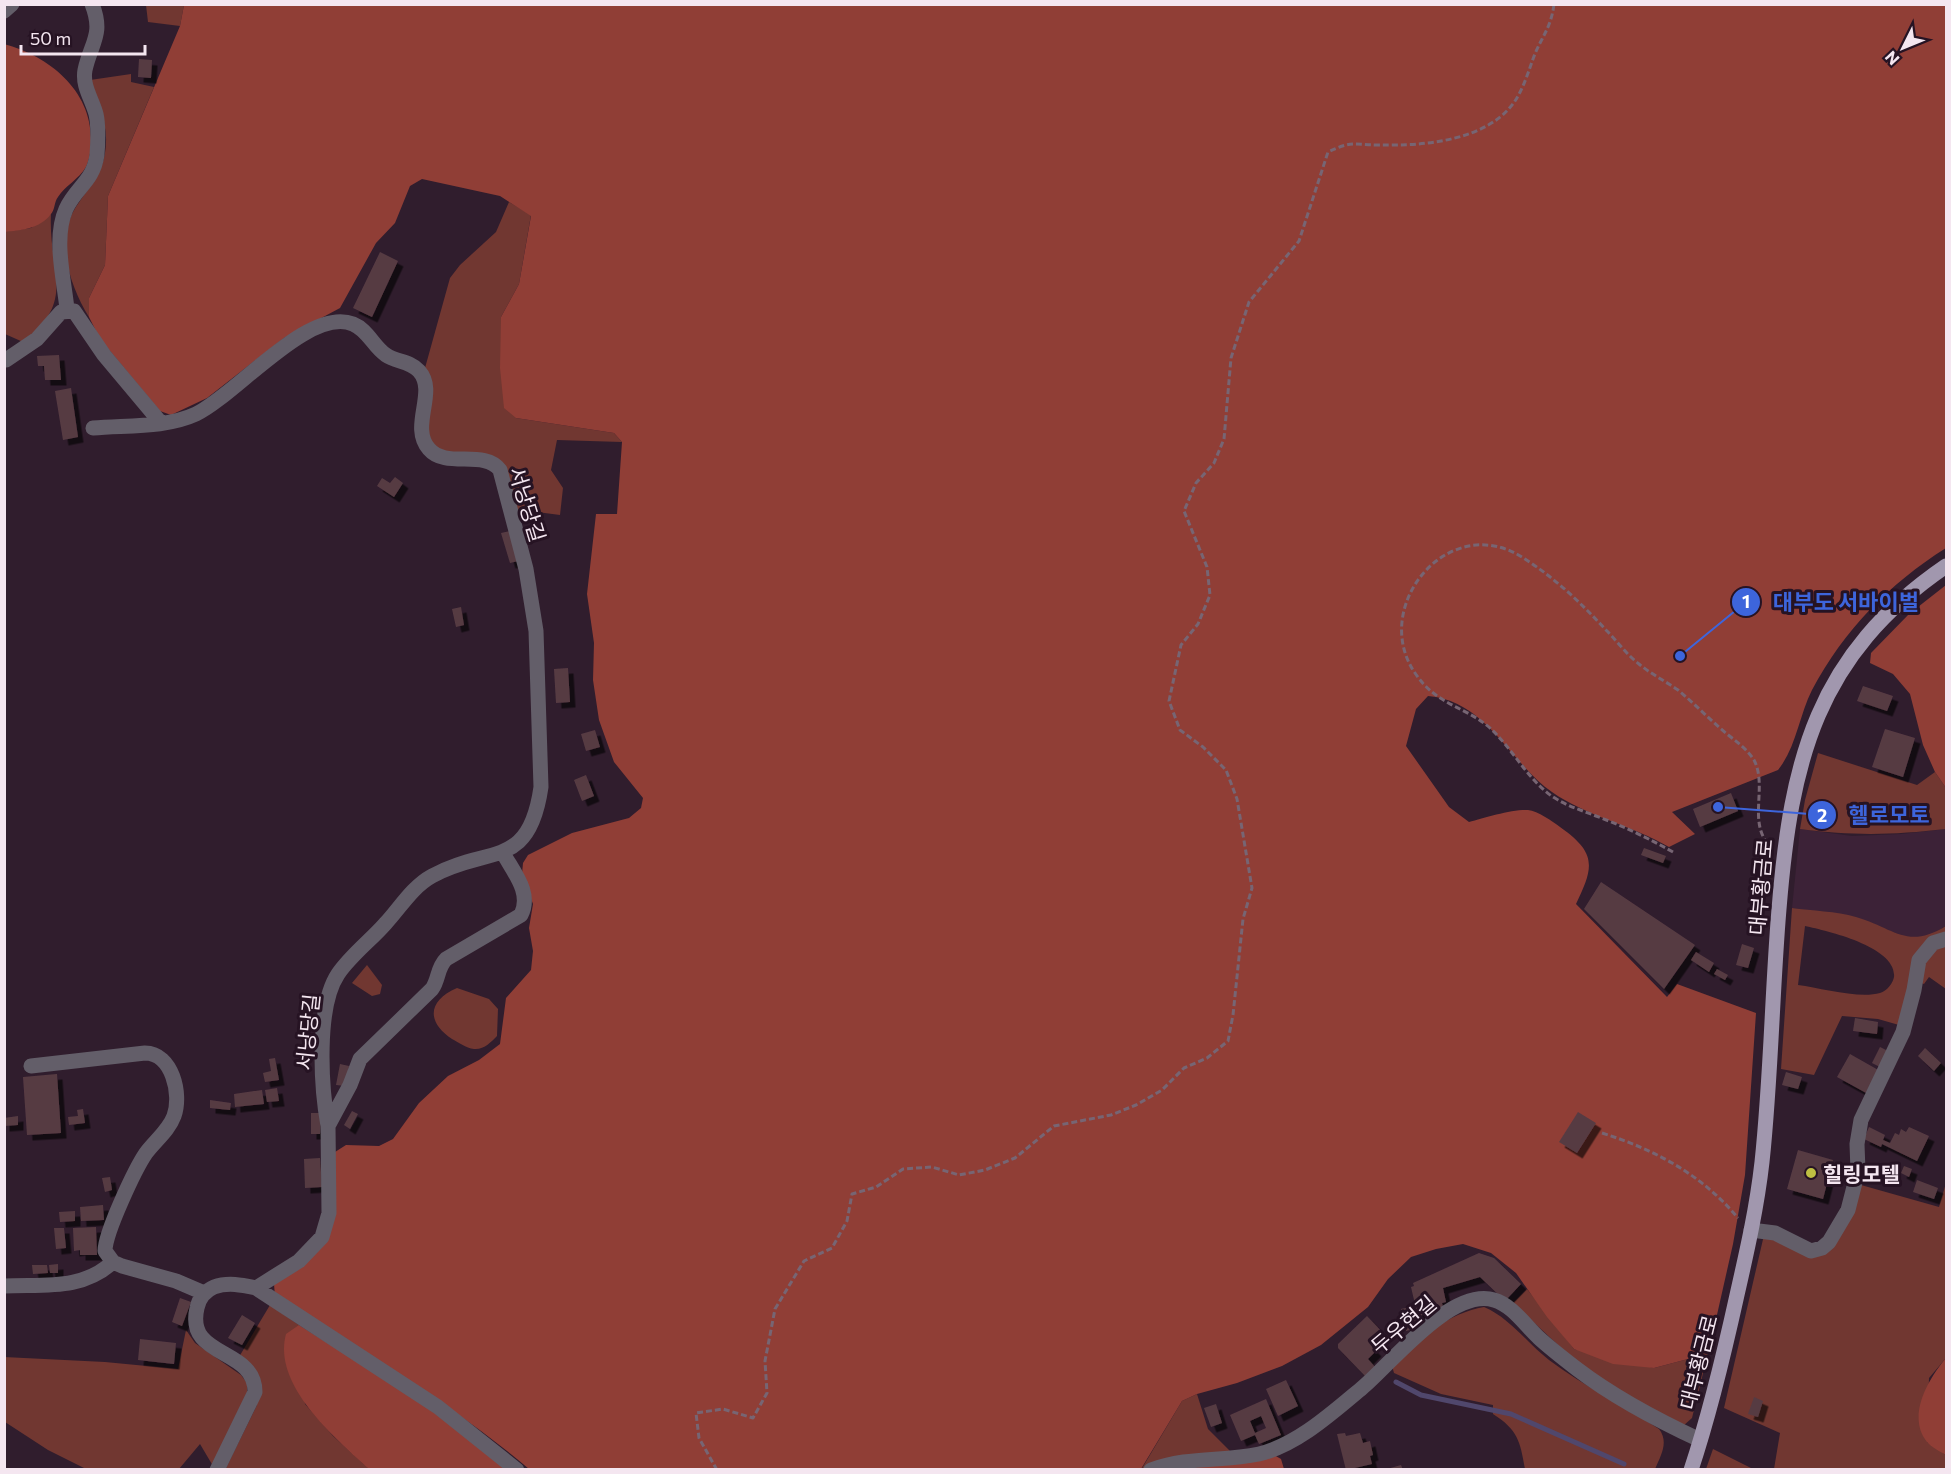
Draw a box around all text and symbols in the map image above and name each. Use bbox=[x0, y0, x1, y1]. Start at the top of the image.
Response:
scale bar bbox=[21, 18, 146, 56]
north arrow bbox=[1873, 18, 1933, 78]
text: 50 m bbox=[30, 27, 71, 49]
text: N bbox=[1881, 48, 1903, 69]
street label: 서낭당길 bbox=[505, 463, 551, 545]
callout: 대부도 서바이벌 bbox=[1731, 582, 1931, 622]
text: 대부도 서바이벌 bbox=[1773, 588, 1919, 615]
text: 1 bbox=[1742, 590, 1750, 612]
callout: 헬로모토 bbox=[1807, 795, 1942, 835]
text: 헬로모토 bbox=[1849, 801, 1929, 828]
text: 2 bbox=[1817, 804, 1827, 826]
street label: 대부황금로 bbox=[1743, 838, 1777, 936]
street label: 서낭당길 bbox=[291, 992, 323, 1072]
place label: 힐링모텔 bbox=[1823, 1161, 1900, 1186]
marker: 힐링모텔 bbox=[1804, 1166, 1818, 1180]
street label: 두우현길 bbox=[1365, 1290, 1441, 1358]
street label: 대부황금로 bbox=[1674, 1312, 1722, 1412]

